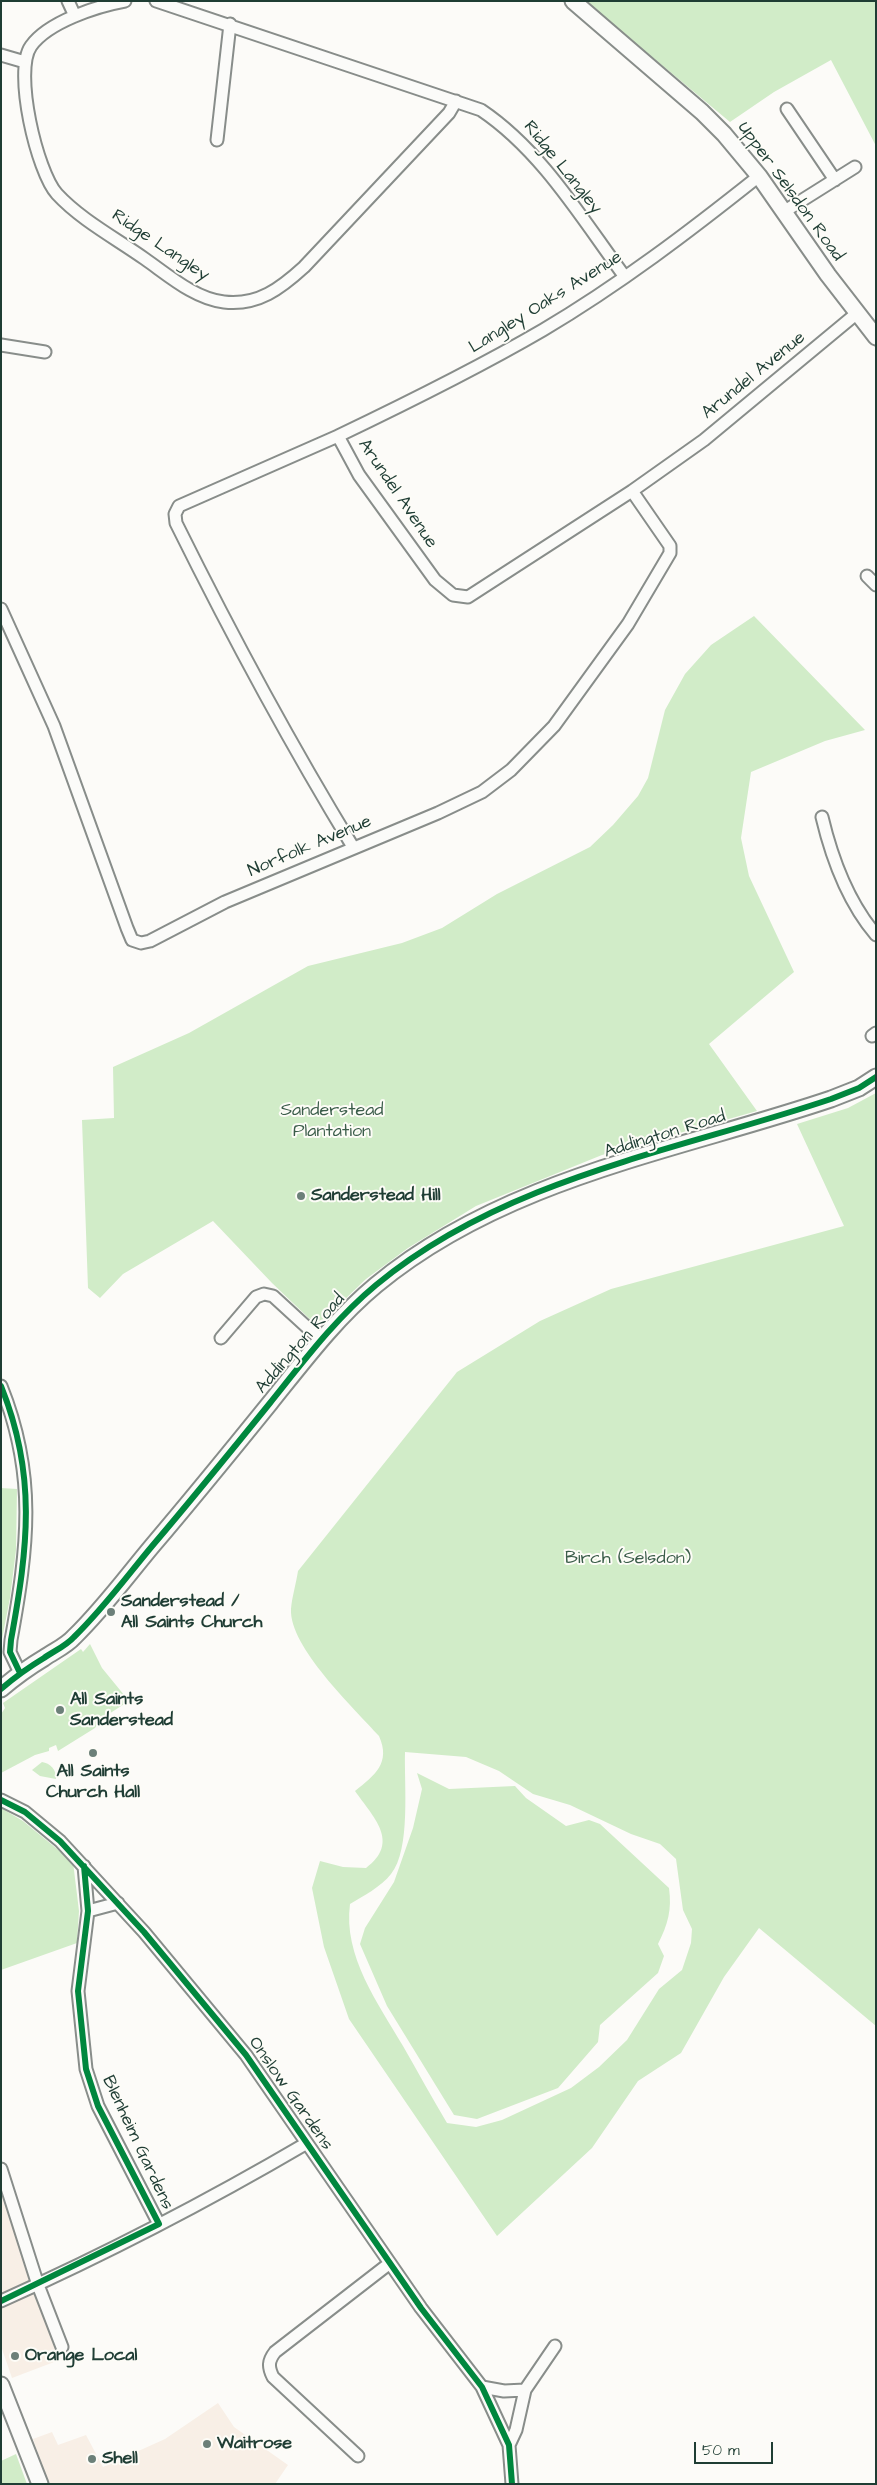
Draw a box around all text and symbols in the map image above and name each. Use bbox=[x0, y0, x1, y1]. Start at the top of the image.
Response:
street label: Ridge Langley bbox=[518, 117, 606, 219]
street label: Upper Selsdon Road bbox=[732, 118, 848, 266]
street label: Ridge Langley bbox=[107, 205, 213, 287]
street label: Langley Oaks Avenue bbox=[465, 247, 627, 359]
street label: Arundel Avenue bbox=[698, 328, 810, 424]
street label: Arundel Avenue bbox=[353, 435, 441, 553]
street label: Norfolk Avenue bbox=[245, 811, 375, 883]
park label: Sanderstead Plantation bbox=[280, 1100, 384, 1142]
street label: Addington Road bbox=[602, 1106, 728, 1164]
place label: Sanderstead Hill bbox=[311, 1185, 441, 1207]
marker: Sanderstead Hill bbox=[295, 1190, 307, 1202]
street label: Addington Road bbox=[252, 1289, 350, 1399]
park label: Birch (Selsdon) bbox=[565, 1548, 691, 1570]
place label: Sanderstead / All Saints Church bbox=[121, 1591, 262, 1634]
marker: Sanderstead / All Saints Church bbox=[105, 1606, 117, 1618]
place label: All Saints Sanderstead bbox=[70, 1689, 173, 1732]
marker: All Saints Sanderstead bbox=[54, 1704, 66, 1716]
marker: All Saints Church Hall bbox=[87, 1747, 99, 1759]
place label: All Saints Church Hall bbox=[46, 1761, 140, 1804]
street label: Onslow Gardens bbox=[243, 2033, 337, 2155]
street label: Blenheim Gardens bbox=[96, 2072, 178, 2214]
place label: Orange Local bbox=[25, 2345, 137, 2367]
marker: Orange Local bbox=[9, 2350, 21, 2362]
scale bar bbox=[697, 2432, 776, 2464]
place label: Waitrose bbox=[217, 2433, 292, 2455]
marker: Waitrose bbox=[201, 2438, 213, 2450]
text: 50 m bbox=[702, 2440, 740, 2461]
place label: Shell bbox=[102, 2448, 138, 2470]
marker: Shell bbox=[86, 2453, 98, 2465]

